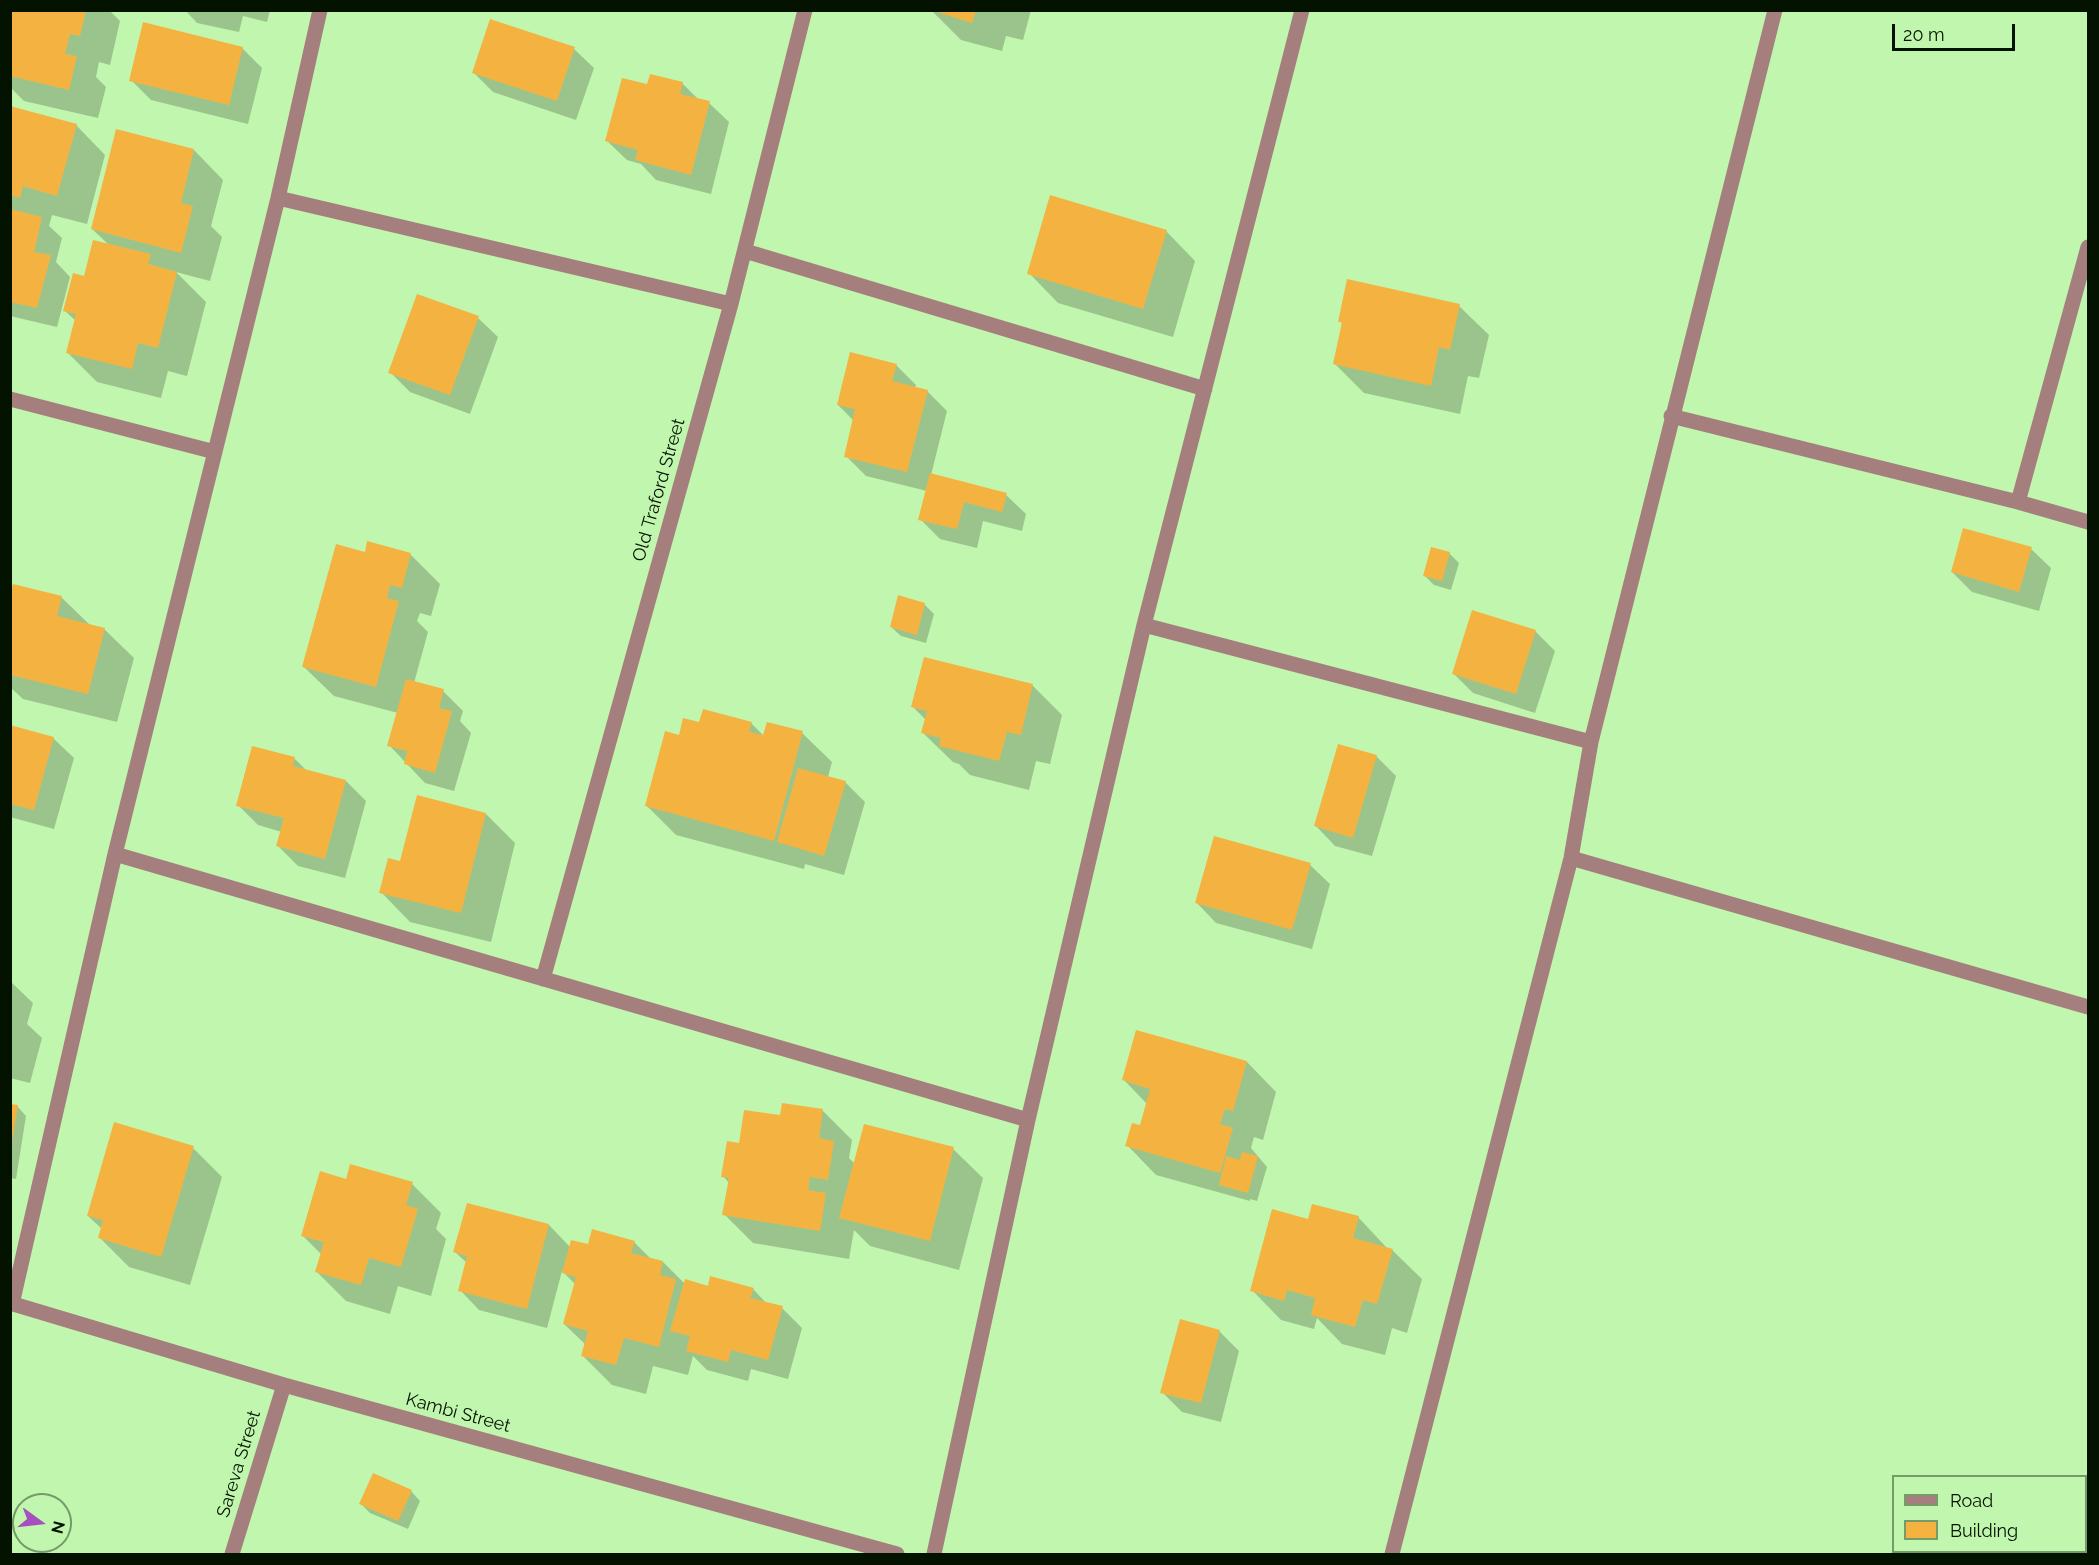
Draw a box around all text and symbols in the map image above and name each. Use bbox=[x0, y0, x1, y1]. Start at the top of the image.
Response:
scale bar bbox=[1895, 12, 2018, 50]
text: 20 m bbox=[1903, 24, 1945, 45]
street label: Old Traford Street bbox=[628, 416, 690, 564]
street label: Kambi Street bbox=[403, 1389, 513, 1437]
street label: Sareva Street bbox=[212, 1408, 266, 1520]
legend bbox=[1892, 1475, 2087, 1553]
text: Road bbox=[1950, 1490, 1993, 1511]
north arrow bbox=[12, 1493, 72, 1553]
text: N bbox=[47, 1519, 69, 1536]
text: Building bbox=[1950, 1520, 2018, 1541]

